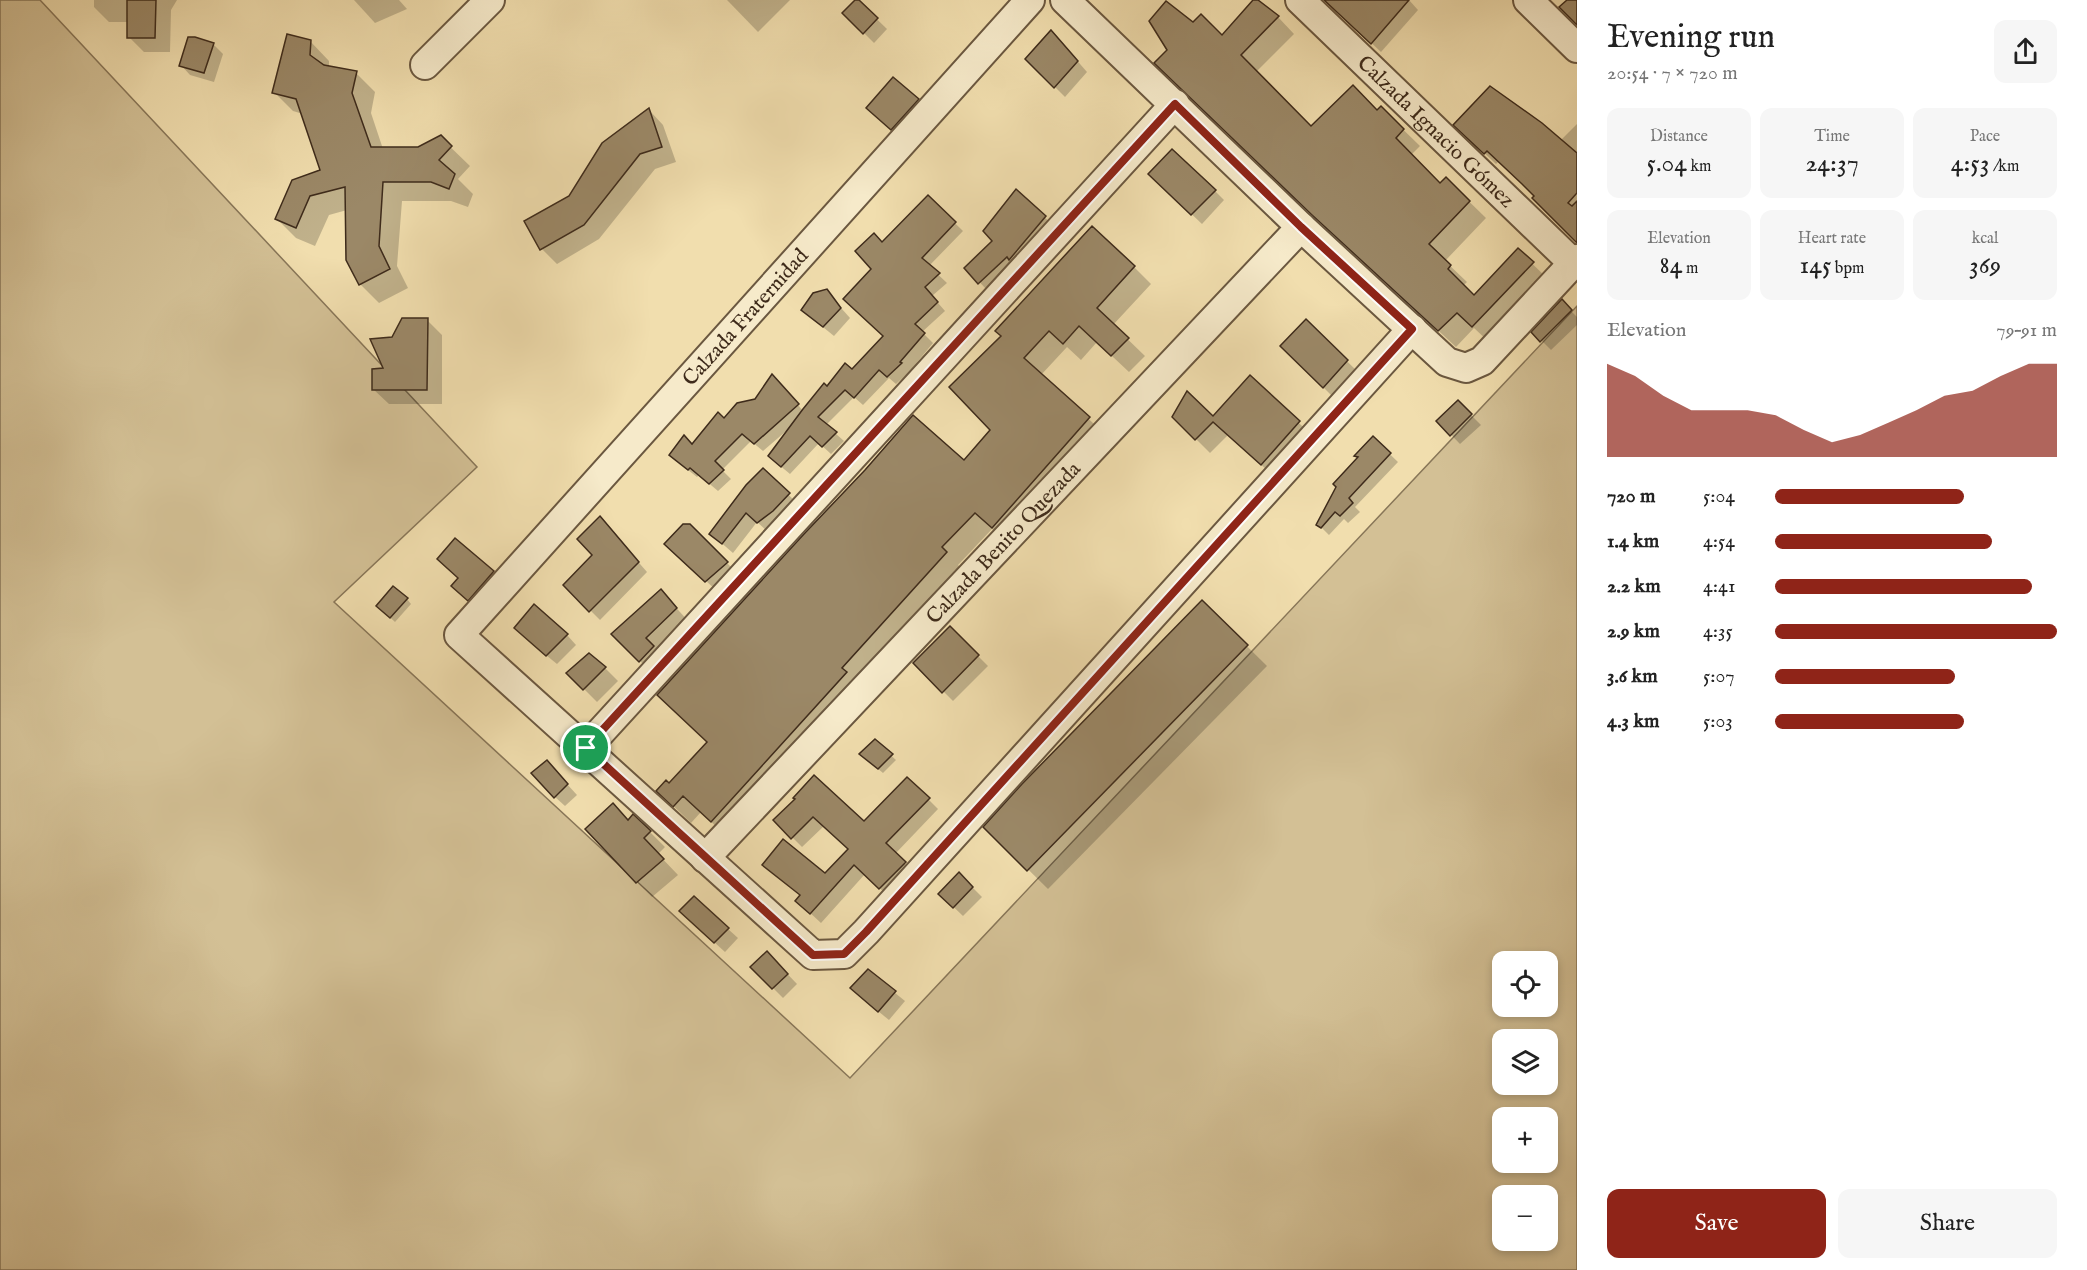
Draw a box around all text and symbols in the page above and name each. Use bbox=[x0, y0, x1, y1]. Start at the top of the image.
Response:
text: Evening run bbox=[1607, 17, 1775, 59]
button: share bbox=[1994, 20, 2057, 83]
street label: Calzada Ignacio Gómez bbox=[1351, 50, 1520, 214]
text: 20:54 · 7 × 720 m bbox=[1607, 61, 1738, 86]
text: Distance bbox=[1650, 127, 1708, 147]
text: Time bbox=[1814, 127, 1850, 147]
text: Pace bbox=[1970, 127, 2000, 147]
text: 5.04 bbox=[1647, 147, 1687, 180]
text: 24:37 bbox=[1805, 147, 1859, 180]
text: 4:53 bbox=[1951, 147, 1989, 180]
text: km bbox=[1687, 157, 1711, 177]
text: /km bbox=[1989, 157, 2019, 177]
text: Elevation bbox=[1647, 229, 1711, 249]
text: Heart rate bbox=[1798, 229, 1866, 249]
text: kcal bbox=[1972, 229, 1998, 249]
street label: Calzada Fraternidad bbox=[677, 243, 816, 392]
text: 84 bbox=[1660, 249, 1683, 282]
text: 145 bbox=[1800, 249, 1831, 282]
text: 369 bbox=[1969, 249, 2001, 282]
text: m bbox=[1683, 259, 1698, 279]
text: bpm bbox=[1831, 259, 1864, 279]
text: Elevation bbox=[1607, 318, 1686, 343]
text: 79–91 m bbox=[1996, 318, 2057, 343]
street label: Calzada Benito Quezada bbox=[921, 456, 1088, 630]
text: 720 m bbox=[1607, 484, 1655, 509]
text: 5:04 bbox=[1703, 484, 1735, 509]
text: 1.4 km bbox=[1607, 529, 1659, 554]
text: 4:54 bbox=[1703, 529, 1735, 554]
text: 2.2 km bbox=[1607, 574, 1661, 599]
text: 4:41 bbox=[1703, 574, 1735, 599]
text: 2.9 km bbox=[1607, 619, 1660, 644]
text: 4:35 bbox=[1703, 619, 1733, 644]
text: 3.6 km bbox=[1607, 664, 1658, 689]
text: 5:07 bbox=[1703, 664, 1735, 689]
text: 4.3 km bbox=[1607, 709, 1660, 734]
text: 5:03 bbox=[1703, 709, 1733, 734]
pin bbox=[560, 722, 611, 773]
icon: arrive bbox=[569, 731, 602, 764]
map controls bbox=[1492, 951, 1558, 1251]
button: locate bbox=[1492, 951, 1558, 1017]
button: layers bbox=[1492, 1029, 1558, 1095]
button: + bbox=[1492, 1107, 1558, 1173]
button: − bbox=[1492, 1185, 1558, 1251]
button: Save bbox=[1607, 1189, 1826, 1258]
button: Share bbox=[1838, 1189, 2057, 1258]

